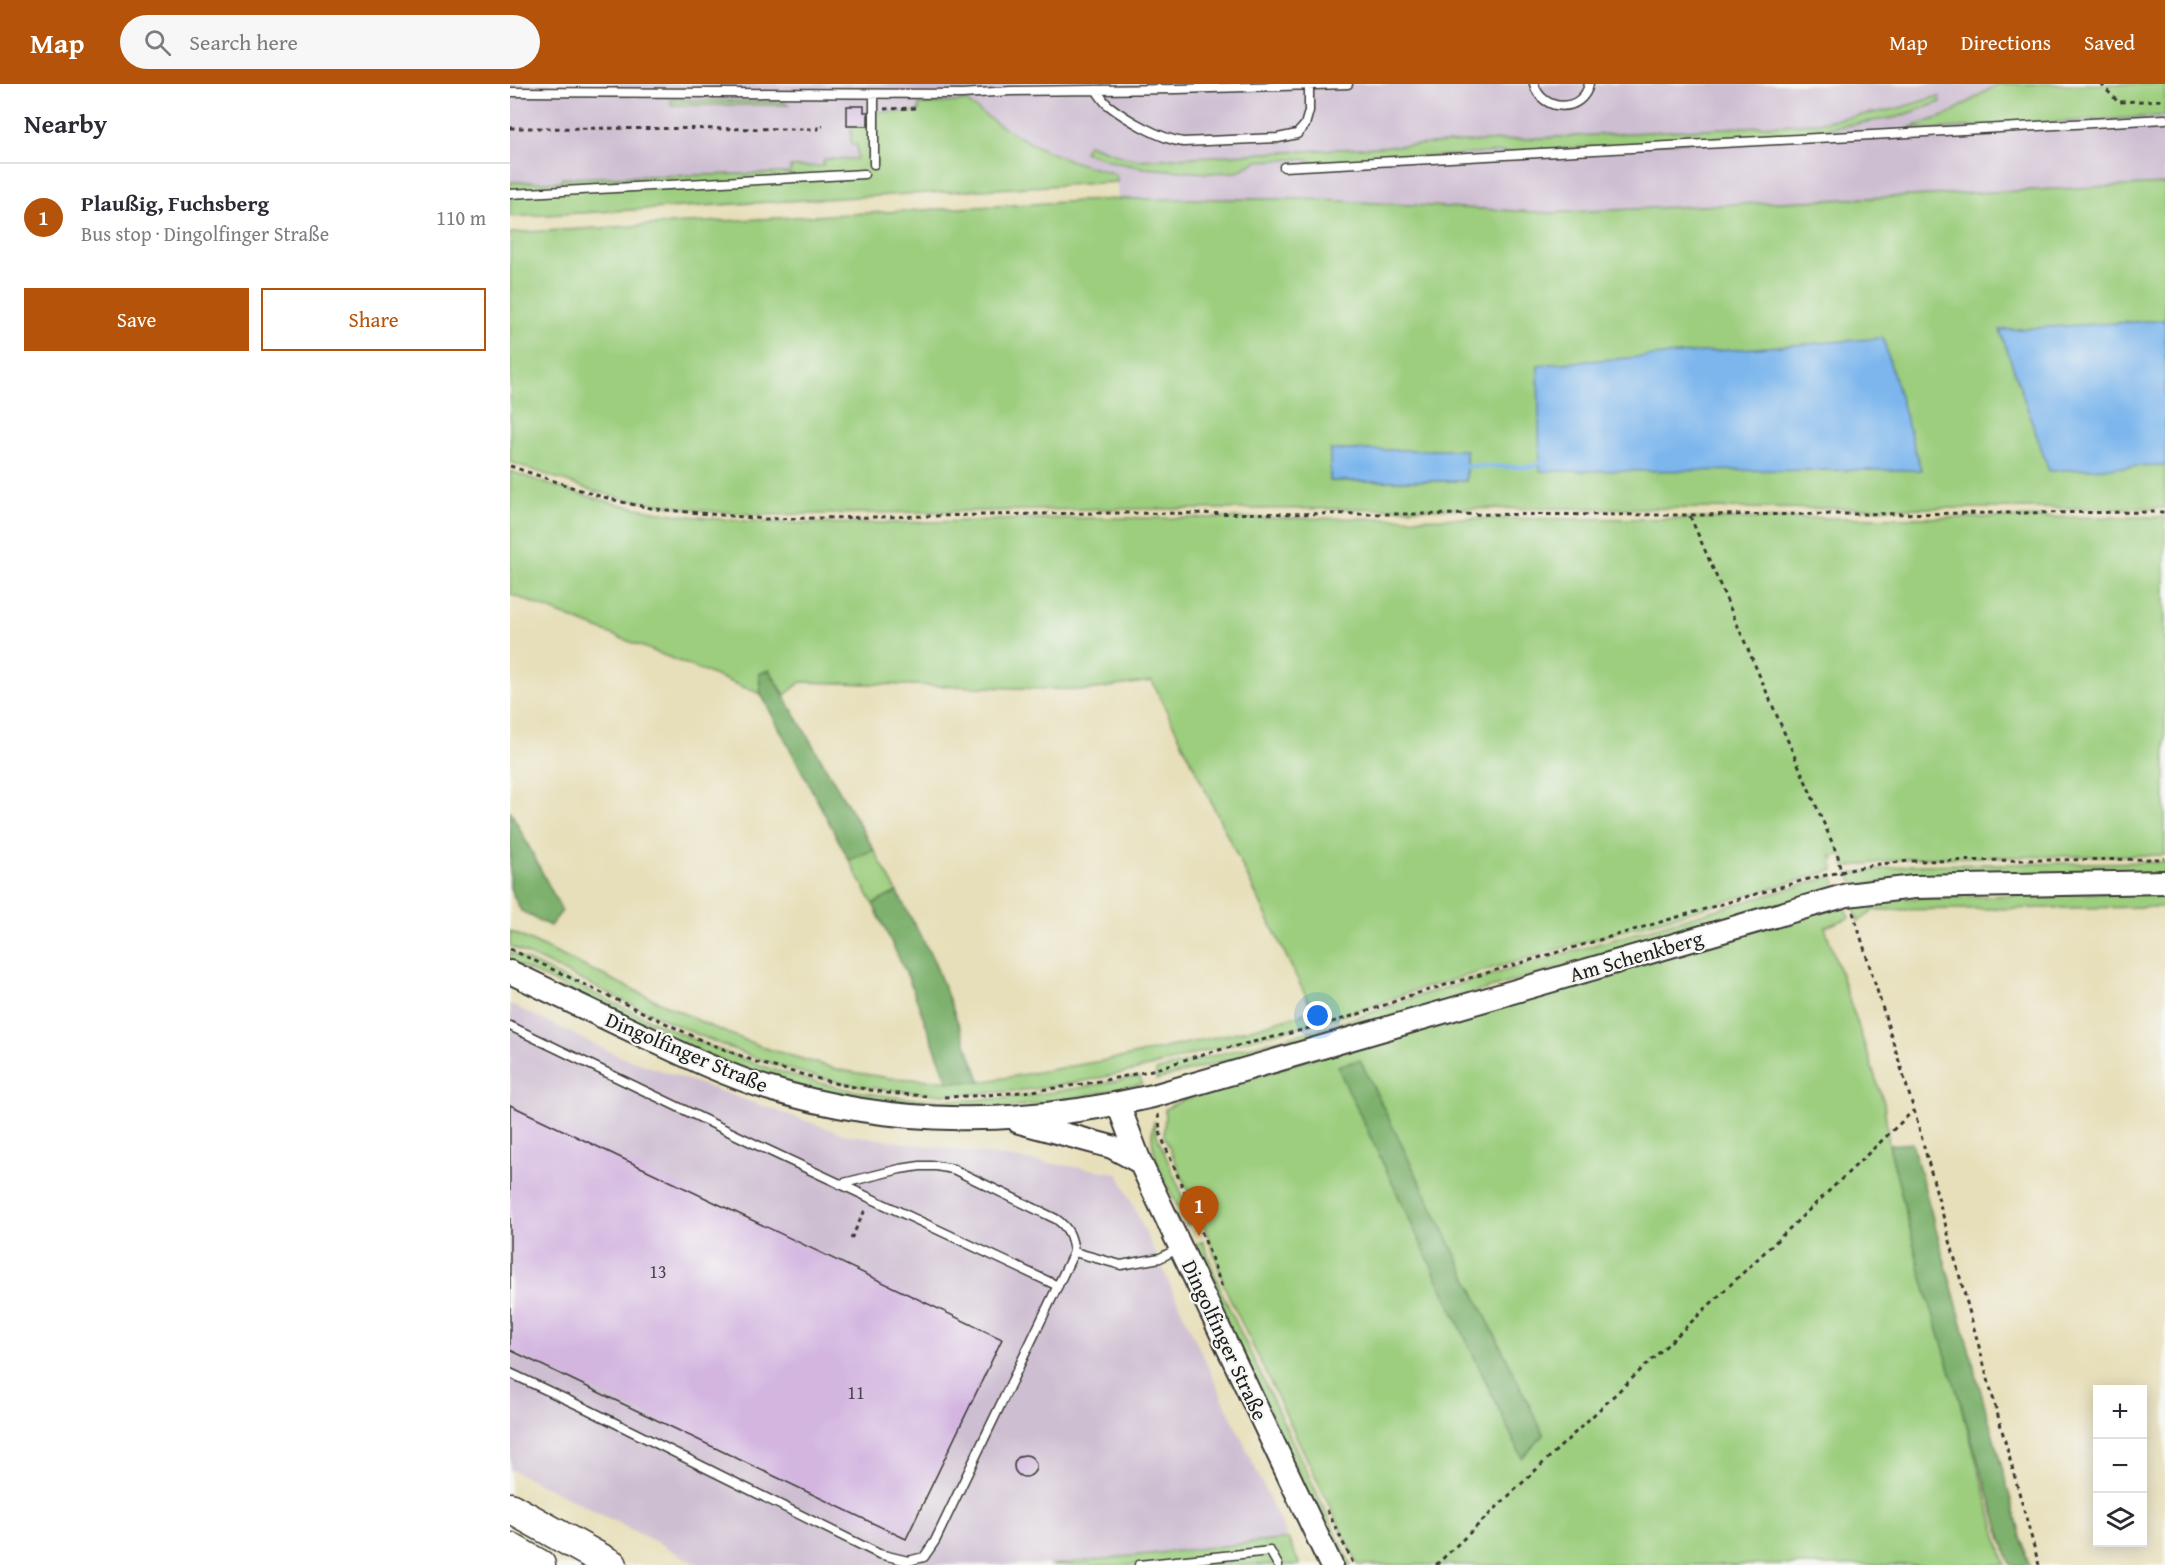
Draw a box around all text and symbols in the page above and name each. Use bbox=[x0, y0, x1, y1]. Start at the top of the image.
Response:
search box bbox=[120, 15, 540, 69]
text: Map bbox=[30, 22, 84, 63]
icon: search bbox=[141, 26, 174, 59]
text: Search here bbox=[189, 26, 298, 58]
text: Map bbox=[1889, 27, 1928, 58]
text: Directions bbox=[1961, 27, 2051, 58]
text: Saved bbox=[2084, 27, 2135, 58]
text: Nearby bbox=[24, 104, 107, 143]
text: Plaußig, Fuchsberg bbox=[81, 187, 269, 219]
text: 1 bbox=[38, 203, 49, 232]
text: 110 m bbox=[436, 203, 486, 232]
text: Bus stop · Dingolfinger Straße bbox=[81, 219, 329, 248]
button: Save bbox=[24, 288, 249, 351]
button: Share bbox=[261, 288, 486, 351]
street label: Am Schenkberg bbox=[1566, 922, 1707, 990]
your location bbox=[1303, 1001, 1332, 1030]
street label: Dingolfinger Straße bbox=[601, 1004, 773, 1100]
pin: 1 bbox=[1180, 1186, 1218, 1236]
street label: Dingolfinger Straße bbox=[1174, 1255, 1276, 1425]
house number: 13 bbox=[649, 1258, 667, 1285]
house number: 11 bbox=[847, 1379, 865, 1406]
map controls bbox=[2093, 1385, 2147, 1547]
button: + bbox=[2093, 1385, 2147, 1439]
button: − bbox=[2093, 1439, 2147, 1493]
button: layers bbox=[2093, 1493, 2147, 1547]

